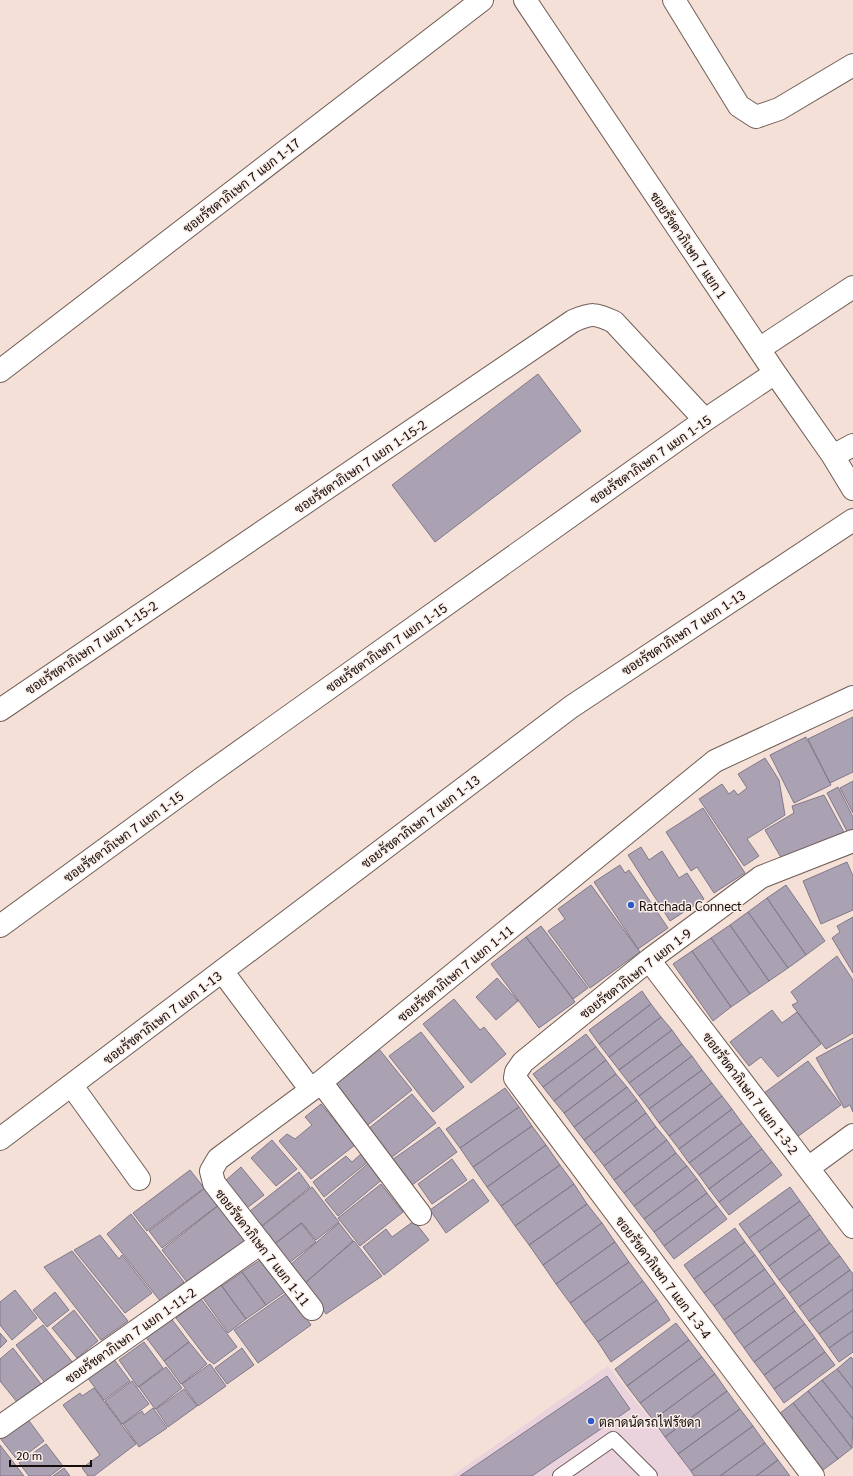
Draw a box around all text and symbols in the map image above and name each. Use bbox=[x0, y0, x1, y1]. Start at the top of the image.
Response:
street label: ซอยรัชดาภิเษก 7 แยก 1-17 bbox=[179, 134, 303, 236]
street label: ซอยรัชดาภิเษก 7 แยก 1 bbox=[647, 188, 731, 302]
street label: ซอยรัชดาภิเษก 7 แยก 1-15 bbox=[586, 411, 714, 507]
street label: ซอยรัชดาภิเษก 7 แยก 1-15-2 bbox=[291, 415, 429, 517]
street label: ซอยรัชดาภิเษก 7 แยก 1-13 bbox=[618, 586, 748, 678]
street label: ซอยรัชดาภิเษก 7 แยก 1-15-2 bbox=[22, 596, 160, 698]
street label: ซอยรัชดาภิเษก 7 แยก 1-15 bbox=[322, 599, 450, 695]
street label: ซอยรัชดาภิเษก 7 แยก 1-13 bbox=[357, 771, 483, 871]
street label: ซอยรัชดาภิเษก 7 แยก 1-15 bbox=[60, 787, 186, 885]
place label: Ratchada Connect bbox=[639, 897, 742, 914]
marker: Ratchada Connect bbox=[626, 900, 636, 910]
street label: ซอยรัชดาภิเษก 7 แยก 1-11 bbox=[393, 921, 517, 1025]
street label: ซอยรัชดาภิเษก 7 แยก 1-9 bbox=[576, 924, 694, 1022]
street label: ซอยรัชดาภิเษก 7 แยก 1-13 bbox=[99, 967, 225, 1067]
street label: ซอยรัชดาภิเษก 7 แยก 1-3-2 bbox=[699, 1028, 803, 1158]
street label: ซอยรัชดาภิเษก 7 แยก 1-11 bbox=[212, 1185, 314, 1309]
street label: ซอยรัชดาภิเษก 7 แยก 1-3-4 bbox=[612, 1212, 716, 1342]
street label: ซอยรัชดาภิเษก 7 แยก 1-11-2 bbox=[61, 1283, 199, 1387]
place label: ตลาดนัดรถไฟรัชดา bbox=[599, 1413, 701, 1430]
marker: ตลาดนัดรถไฟรัชดา bbox=[586, 1416, 596, 1426]
scale bar bbox=[10, 1442, 91, 1468]
text: 20 m bbox=[16, 1447, 42, 1463]

